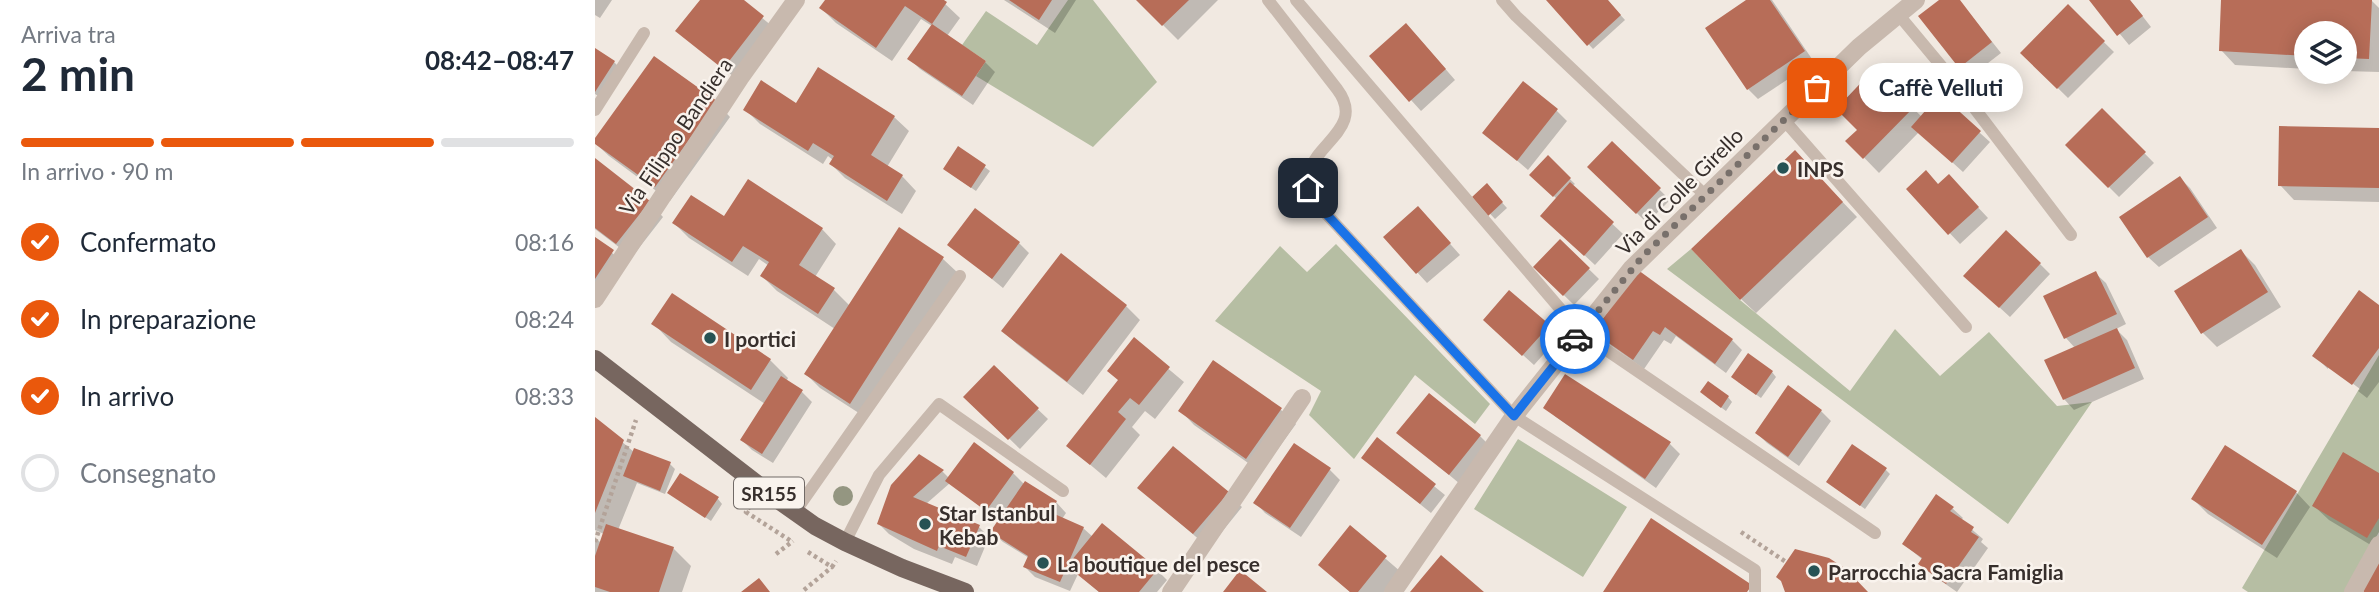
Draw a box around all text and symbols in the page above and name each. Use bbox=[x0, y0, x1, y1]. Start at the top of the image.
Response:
text: Arriva tra bbox=[21, 20, 116, 48]
map controls bbox=[2294, 21, 2357, 84]
button: layers bbox=[2294, 21, 2357, 84]
text: 08:42–08:47 bbox=[425, 44, 574, 76]
text: 2 min bbox=[21, 46, 135, 101]
street label: Via Filippo Bandiera bbox=[613, 53, 737, 219]
pin bbox=[1787, 58, 1847, 118]
callout: Caffè Velluti bbox=[1859, 64, 2023, 112]
icon: bag bbox=[1798, 69, 1836, 107]
text: Caffè Velluti bbox=[1879, 73, 2003, 101]
street label: Via di Colle Girello bbox=[1610, 122, 1748, 260]
place label: INPS bbox=[1797, 156, 1844, 181]
text: In arrivo · 90 m bbox=[21, 157, 174, 185]
pin bbox=[1278, 158, 1338, 218]
marker: INPS bbox=[1775, 160, 1791, 176]
icon: home bbox=[1289, 169, 1327, 207]
icon: check bbox=[21, 223, 59, 261]
text: Confermato bbox=[80, 226, 216, 258]
text: 08:16 bbox=[515, 228, 574, 256]
icon: check bbox=[21, 300, 59, 338]
text: In preparazione bbox=[80, 303, 256, 335]
courier bbox=[1540, 304, 1610, 374]
text: 08:24 bbox=[515, 305, 574, 333]
icon: car bbox=[1556, 320, 1594, 358]
place label: I portici bbox=[724, 326, 796, 351]
marker: I portici bbox=[702, 330, 718, 346]
icon: check bbox=[21, 377, 59, 415]
text: In arrivo bbox=[80, 380, 174, 412]
text: 08:33 bbox=[515, 382, 574, 410]
text: Consegnato bbox=[80, 457, 216, 489]
road number: SR155 bbox=[734, 478, 804, 508]
place label: Star Istanbul Kebab bbox=[939, 500, 1056, 549]
marker: Star Istanbul Kebab bbox=[917, 516, 933, 532]
place label: La boutique del pesce bbox=[1057, 551, 1260, 576]
marker: La boutique del pesce bbox=[1035, 555, 1051, 571]
place label: Parrocchia Sacra Famiglia bbox=[1828, 559, 2064, 584]
marker: Parrocchia Sacra Famiglia bbox=[1806, 563, 1822, 579]

